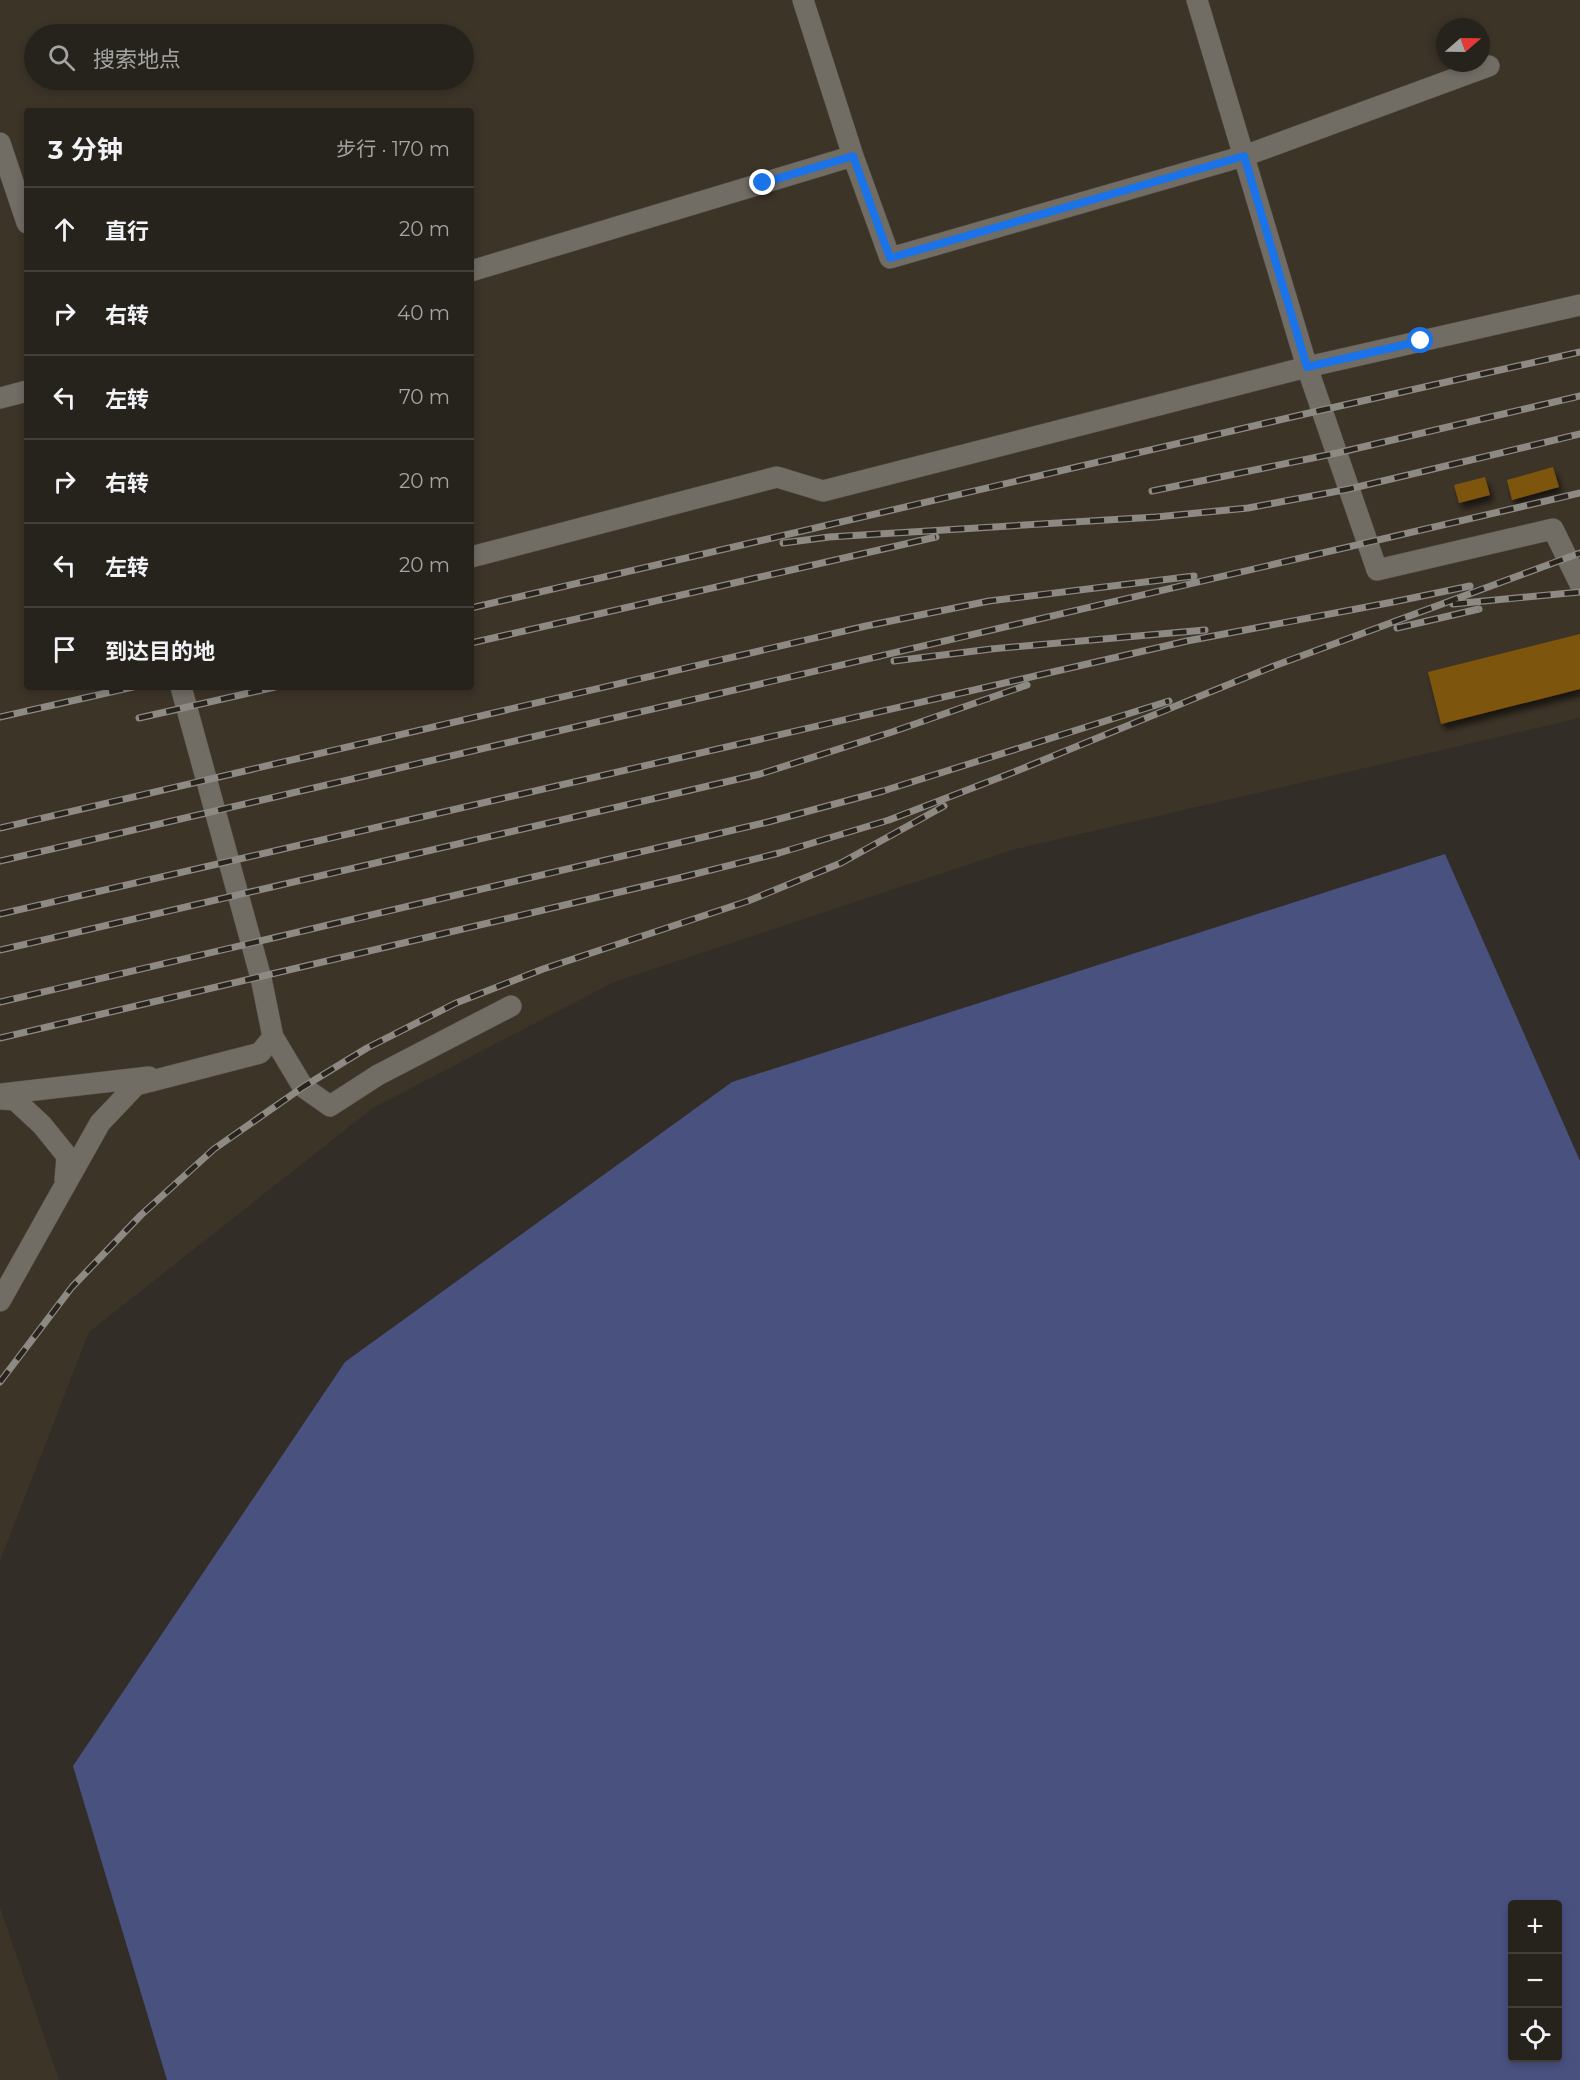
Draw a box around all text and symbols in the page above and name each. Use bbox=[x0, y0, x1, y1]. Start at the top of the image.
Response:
north arrow bbox=[1436, 18, 1490, 72]
search box bbox=[24, 24, 474, 90]
icon: search bbox=[45, 41, 78, 74]
text: 搜索地点 bbox=[93, 46, 181, 73]
text: 3 分钟 bbox=[48, 134, 123, 166]
text: 步行 · 170 m bbox=[336, 137, 450, 161]
route end bbox=[749, 169, 775, 195]
icon: ahead bbox=[48, 213, 81, 246]
text: 20 m bbox=[399, 217, 450, 241]
text: 直行 bbox=[105, 218, 149, 245]
icon: right bbox=[48, 297, 81, 330]
text: 40 m bbox=[397, 301, 450, 325]
text: 右转 bbox=[105, 302, 149, 329]
route start bbox=[1407, 327, 1433, 353]
icon: left bbox=[48, 381, 81, 414]
text: 70 m bbox=[399, 385, 450, 409]
text: 左转 bbox=[105, 386, 149, 413]
icon: right bbox=[48, 465, 81, 498]
text: 20 m bbox=[399, 469, 450, 493]
text: 右转 bbox=[105, 470, 149, 497]
icon: left bbox=[48, 549, 81, 582]
text: 20 m bbox=[399, 553, 450, 577]
text: 左转 bbox=[105, 554, 149, 581]
icon: arrive bbox=[48, 633, 81, 666]
text: 到达目的地 bbox=[105, 638, 215, 665]
map controls bbox=[1508, 1900, 1562, 2062]
button: + bbox=[1508, 1900, 1562, 1954]
button: − bbox=[1508, 1954, 1562, 2008]
button: locate bbox=[1508, 2008, 1562, 2062]

